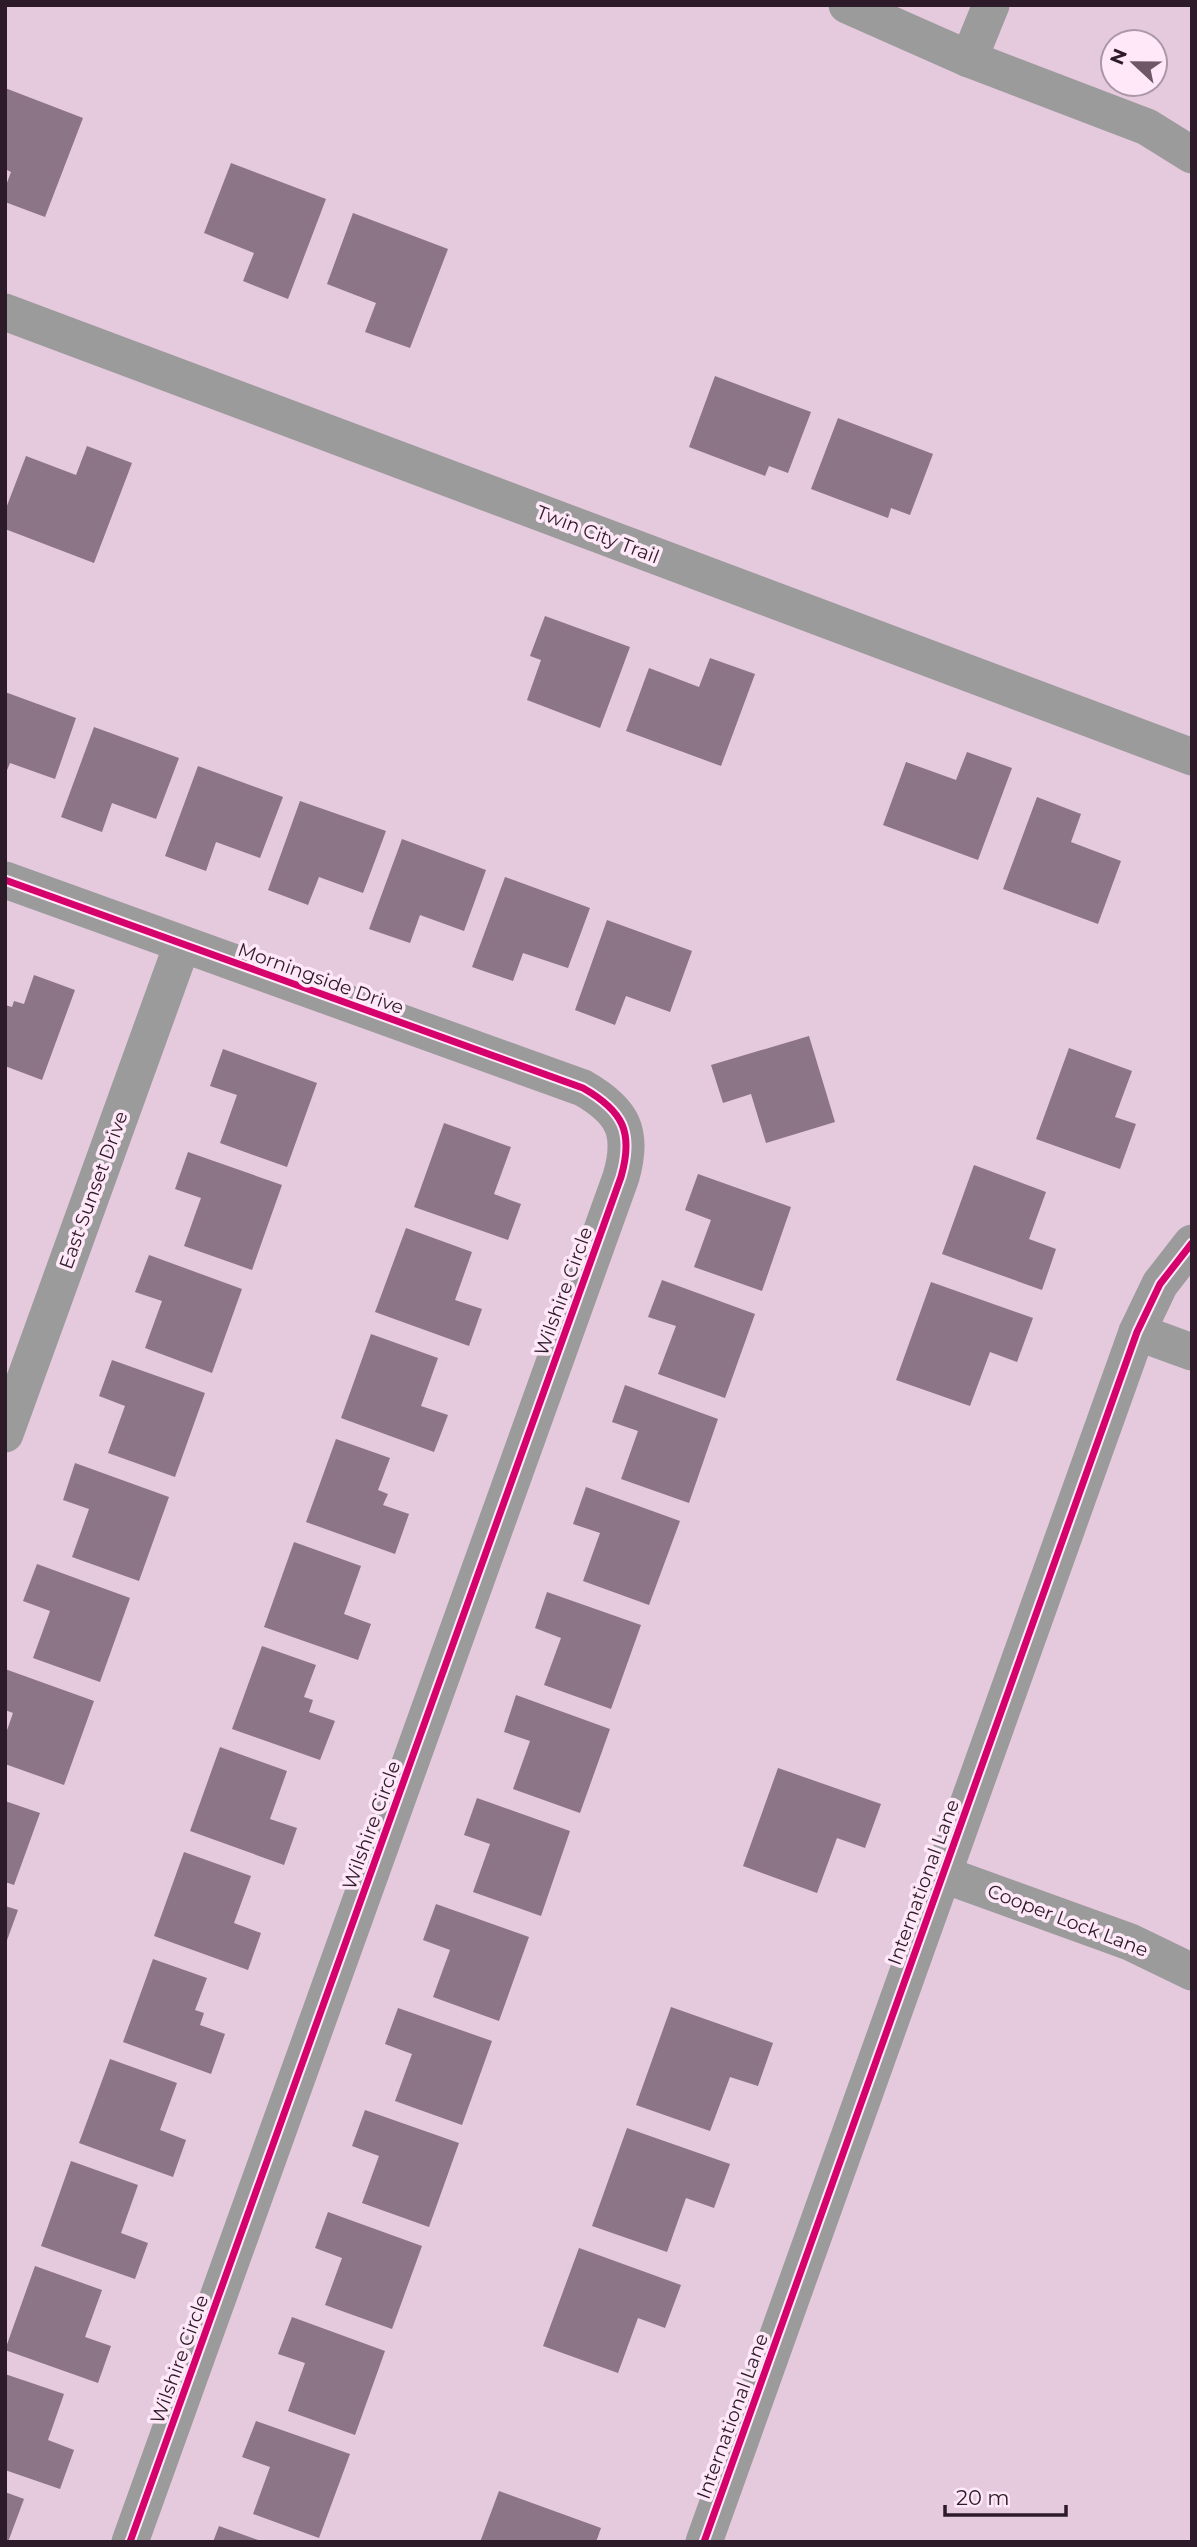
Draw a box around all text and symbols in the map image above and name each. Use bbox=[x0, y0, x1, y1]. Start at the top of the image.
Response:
north arrow bbox=[1099, 28, 1169, 98]
text: N bbox=[1105, 45, 1132, 68]
street label: Twin City Trail bbox=[533, 501, 662, 568]
street label: Morningside Drive bbox=[235, 938, 407, 1019]
street label: East Sunset Drive bbox=[54, 1108, 133, 1272]
street label: Wilshire Circle bbox=[530, 1224, 597, 1359]
street label: Wilshire Circle bbox=[338, 1758, 405, 1893]
street label: International Lane bbox=[883, 1796, 964, 1968]
street label: Cooper Lock Lane bbox=[984, 1879, 1151, 1962]
street label: Wilshire Circle bbox=[146, 2292, 213, 2427]
street label: International Lane bbox=[692, 2330, 773, 2502]
scale bar bbox=[945, 2474, 1066, 2518]
text: 20 m bbox=[956, 2485, 1010, 2510]

